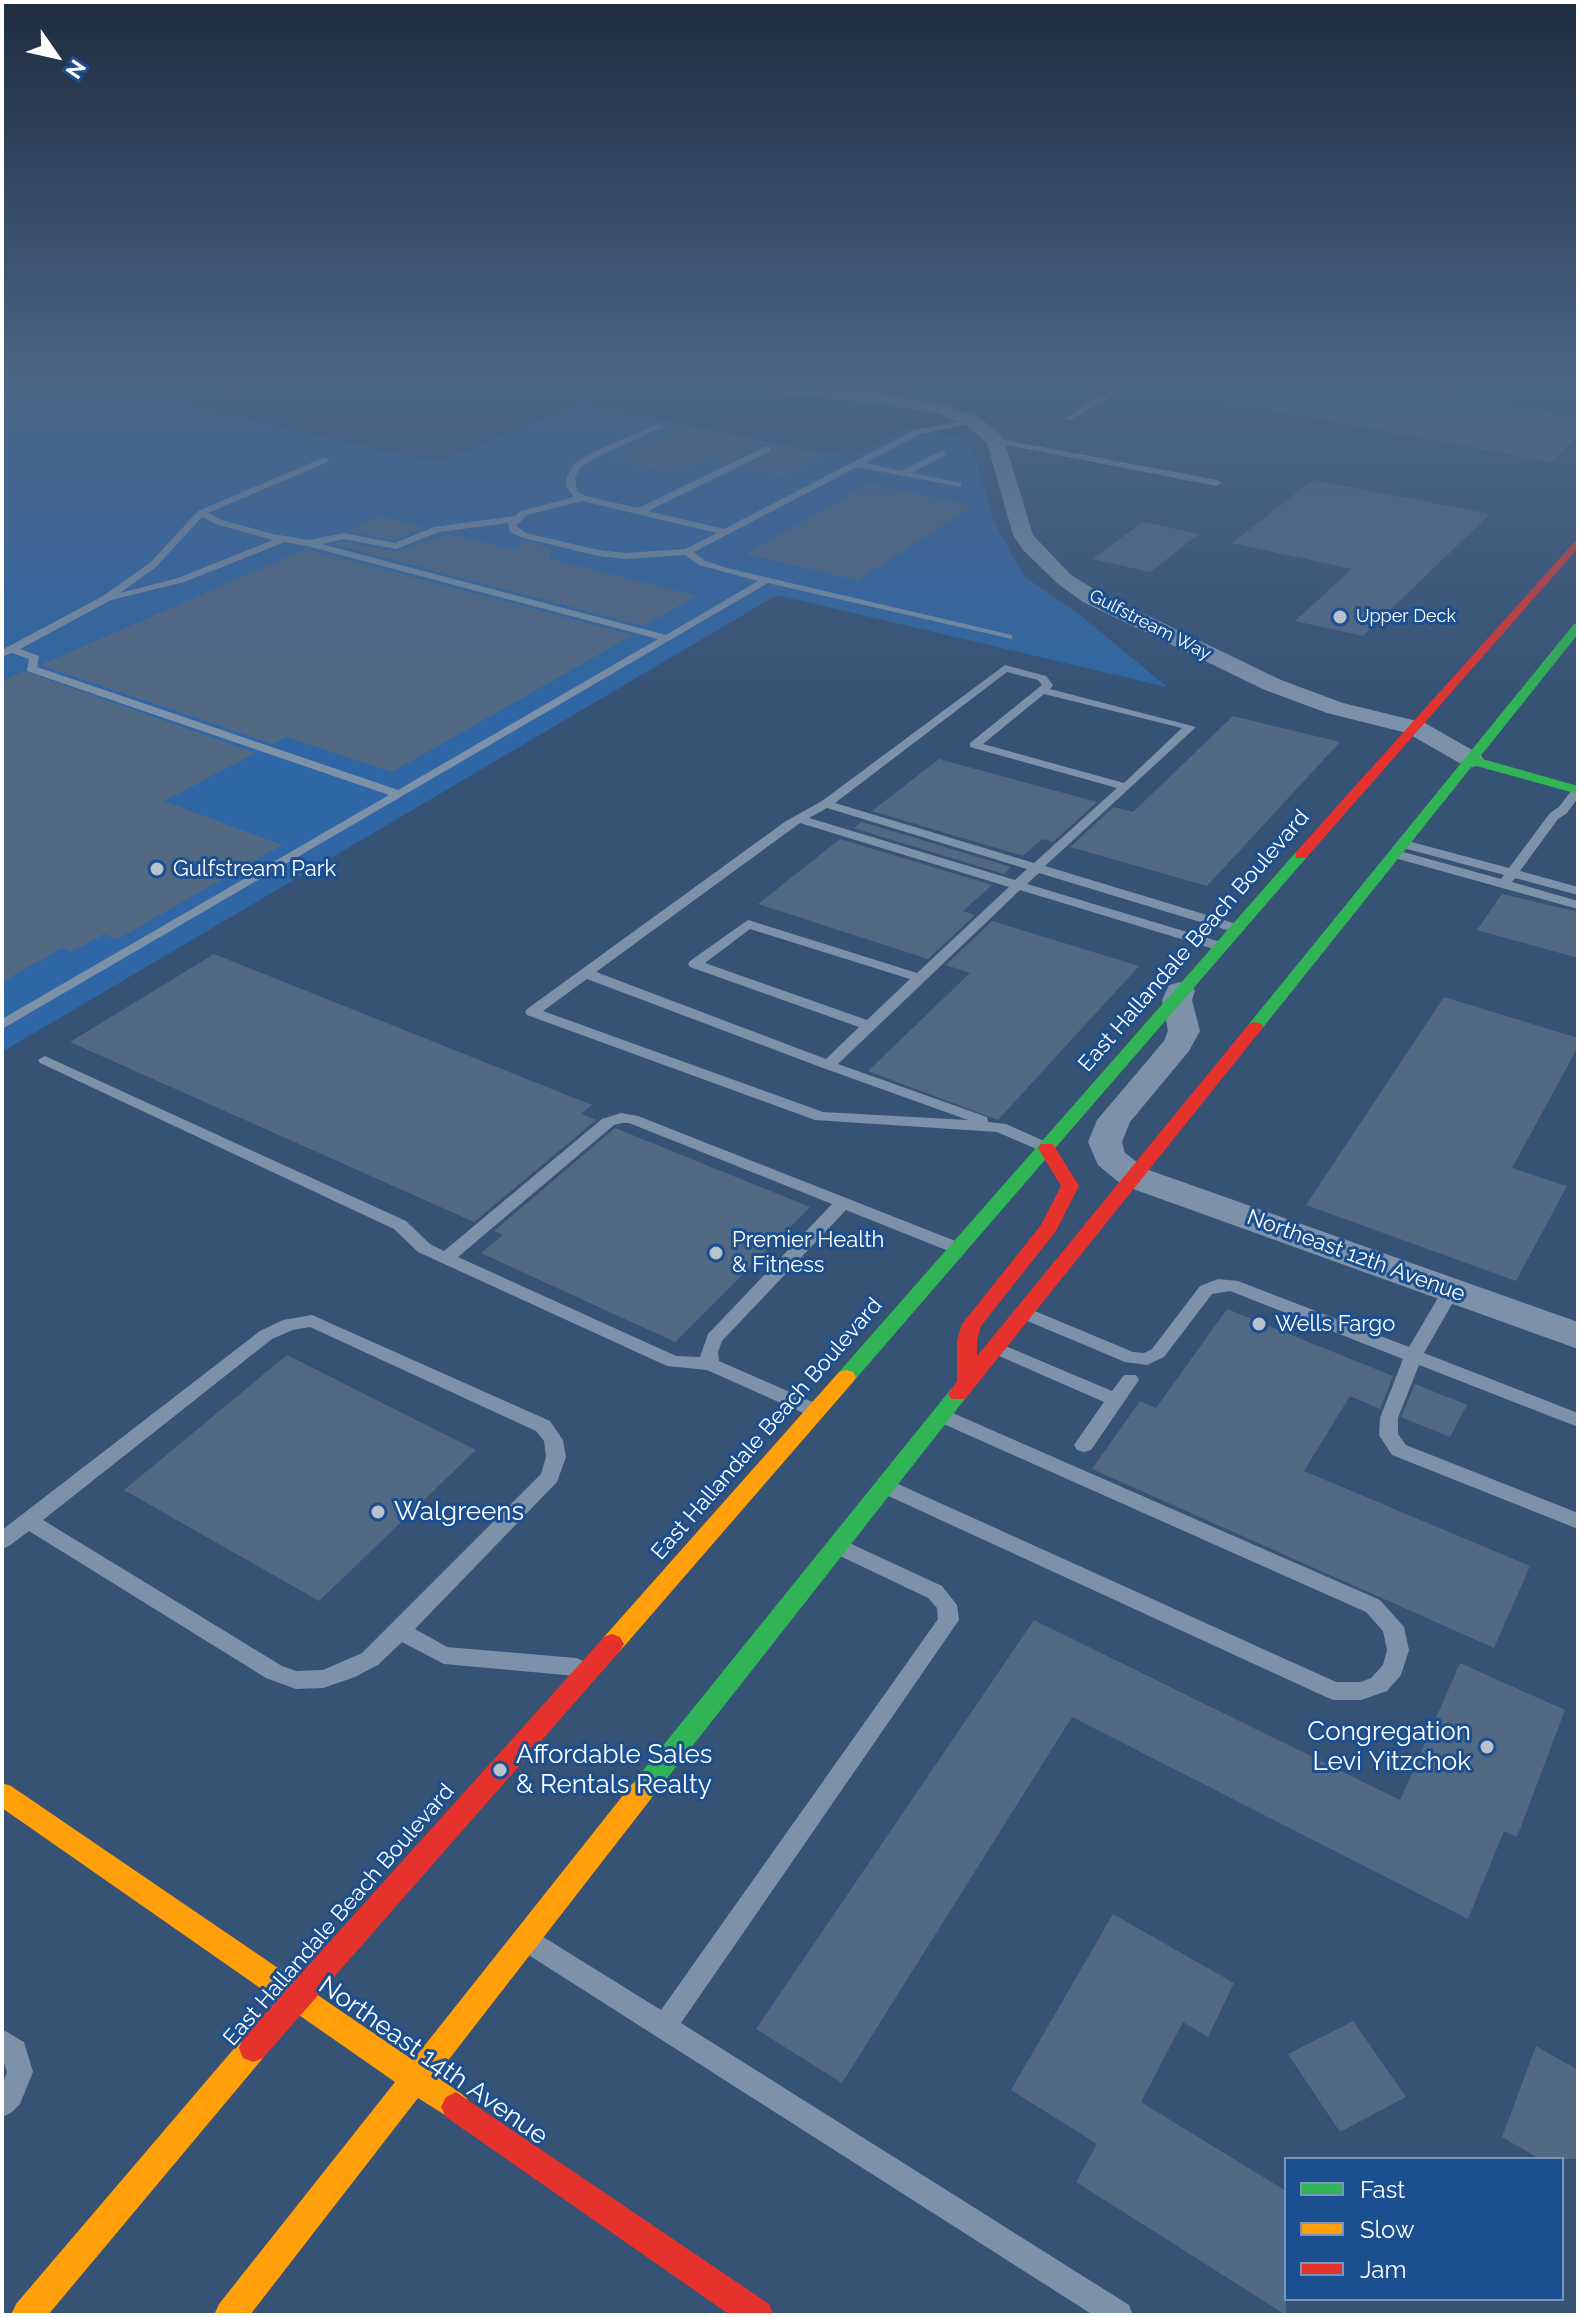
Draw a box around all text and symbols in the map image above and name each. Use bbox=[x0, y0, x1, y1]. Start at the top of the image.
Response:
north arrow bbox=[16, 16, 96, 96]
text: N bbox=[60, 55, 91, 84]
street label: Gulfstream Way bbox=[1085, 585, 1215, 665]
place label: Upper Deck bbox=[1356, 606, 1456, 628]
marker: Upper Deck bbox=[1331, 608, 1349, 626]
street label: East Hallandale Beach Boulevard bbox=[1073, 805, 1315, 1077]
place label: Gulfstream Park bbox=[173, 856, 336, 882]
marker: Gulfstream Park bbox=[148, 860, 166, 878]
street label: Northeast 12th Avenue bbox=[1243, 1204, 1469, 1308]
place label: Premier Health & Fitness bbox=[732, 1227, 884, 1278]
marker: Premier Health & Fitness bbox=[707, 1244, 725, 1262]
street label: East Hallandale Beach Boulevard bbox=[646, 1293, 888, 1565]
place label: Wells Fargo bbox=[1275, 1311, 1395, 1337]
marker: Wells Fargo bbox=[1250, 1315, 1268, 1333]
place label: Walgreens bbox=[394, 1496, 524, 1528]
marker: Walgreens bbox=[369, 1503, 387, 1521]
place label: Congregation Levi Yitzchok bbox=[1307, 1716, 1471, 1778]
marker: Congregation Levi Yitzchok bbox=[1478, 1738, 1496, 1756]
place label: Affordable Sales & Rentals Realty bbox=[516, 1739, 712, 1800]
marker: Affordable Sales & Rentals Realty bbox=[491, 1761, 509, 1779]
street label: East Hallandale Beach Boulevard bbox=[218, 1779, 460, 2051]
street label: Northeast 14th Avenue bbox=[312, 1970, 554, 2152]
legend bbox=[1284, 2157, 1564, 2301]
text: Fast bbox=[1360, 2175, 1405, 2204]
text: Slow bbox=[1360, 2215, 1414, 2244]
text: Jam bbox=[1360, 2255, 1406, 2284]

